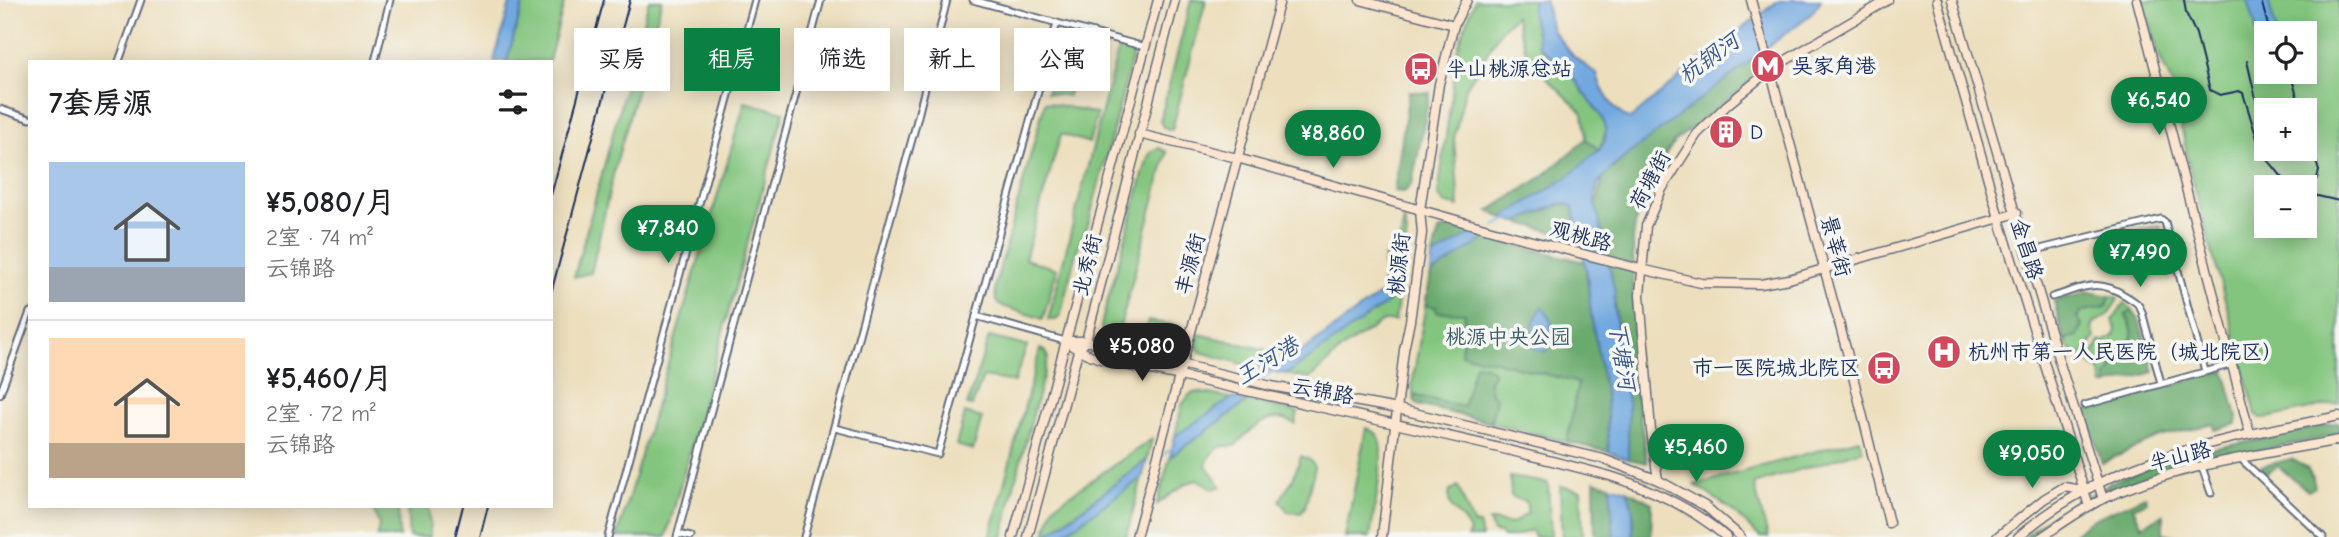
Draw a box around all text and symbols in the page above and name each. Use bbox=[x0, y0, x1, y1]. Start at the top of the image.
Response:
map controls bbox=[2254, 21, 2317, 238]
button: locate bbox=[2254, 21, 2317, 84]
water label: 杭钢河 bbox=[1673, 24, 1748, 89]
chip: 买房 bbox=[574, 28, 670, 91]
chip: 租房 bbox=[684, 28, 780, 91]
chip: 筛选 bbox=[794, 28, 890, 91]
chip: 新上 bbox=[904, 28, 1000, 91]
chip: 公寓 bbox=[1014, 28, 1110, 91]
metro station icon: 吴家角港 bbox=[1749, 47, 1787, 85]
bus stop icon: 半山桃源总站 bbox=[1402, 50, 1440, 88]
place label: 吴家角港 bbox=[1792, 54, 1876, 78]
place label: 半山桃源总站 bbox=[1446, 57, 1572, 81]
pin: ¥6,540 bbox=[2102, 78, 2216, 137]
icon: filters bbox=[494, 83, 532, 121]
text: 7套房源 bbox=[49, 86, 153, 121]
text: ¥6,540 bbox=[2127, 86, 2191, 113]
button: + bbox=[2254, 98, 2317, 161]
pin: ¥8,860 bbox=[1276, 110, 1390, 170]
building icon: D bbox=[1707, 113, 1745, 151]
text: ¥8,860 bbox=[1301, 119, 1365, 146]
place label: D bbox=[1750, 120, 1763, 144]
street label: 荷塘街 bbox=[1625, 147, 1675, 213]
button: − bbox=[2254, 175, 2317, 238]
text: ¥5,080/月 bbox=[266, 185, 395, 220]
icon: home bbox=[105, 190, 189, 274]
pin: ¥7,840 bbox=[611, 205, 725, 265]
street label: 景莘街 bbox=[1816, 212, 1856, 280]
text: ¥7,840 bbox=[637, 214, 699, 241]
street label: 金昌路 bbox=[2006, 215, 2048, 283]
street label: 观桃路 bbox=[1547, 216, 1615, 256]
text: 2室 · 74 m² bbox=[266, 224, 373, 251]
street label: 丰源街 bbox=[1170, 230, 1210, 298]
pin: ¥7,490 bbox=[2083, 230, 2197, 289]
street label: 桃源街 bbox=[1384, 231, 1414, 297]
street label: 北秀街 bbox=[1068, 232, 1106, 298]
text: ¥7,490 bbox=[2109, 238, 2171, 265]
text: 云锦路 bbox=[266, 255, 335, 282]
water label: 下塘河 bbox=[1603, 320, 1641, 396]
pin: ¥5,080 bbox=[1085, 324, 1199, 383]
park label: 桃源中央公园 bbox=[1445, 325, 1571, 349]
water label: 王河港 bbox=[1230, 331, 1305, 390]
text: ¥5,080 bbox=[1109, 332, 1175, 359]
hospital icon: 杭州市第一人民医院（城北院区） bbox=[1925, 333, 1963, 371]
place label: 杭州市第一人民医院（城北院区） bbox=[1968, 340, 2283, 364]
bus stop icon: 市一医院城北院区 bbox=[1865, 349, 1903, 387]
place label: 市一医院城北院区 bbox=[1692, 356, 1860, 380]
text: ¥5,460/月 bbox=[266, 361, 392, 396]
icon: home bbox=[105, 366, 189, 450]
street label: 云锦路 bbox=[1290, 373, 1356, 409]
text: 2室 · 72 m² bbox=[266, 400, 376, 427]
pin: ¥5,460 bbox=[1639, 424, 1753, 484]
pin: ¥9,050 bbox=[1975, 430, 2089, 490]
text: 云锦路 bbox=[266, 431, 335, 458]
text: ¥5,460 bbox=[1664, 433, 1728, 460]
street label: 半山路 bbox=[2147, 437, 2213, 475]
text: ¥9,050 bbox=[1999, 439, 2065, 466]

